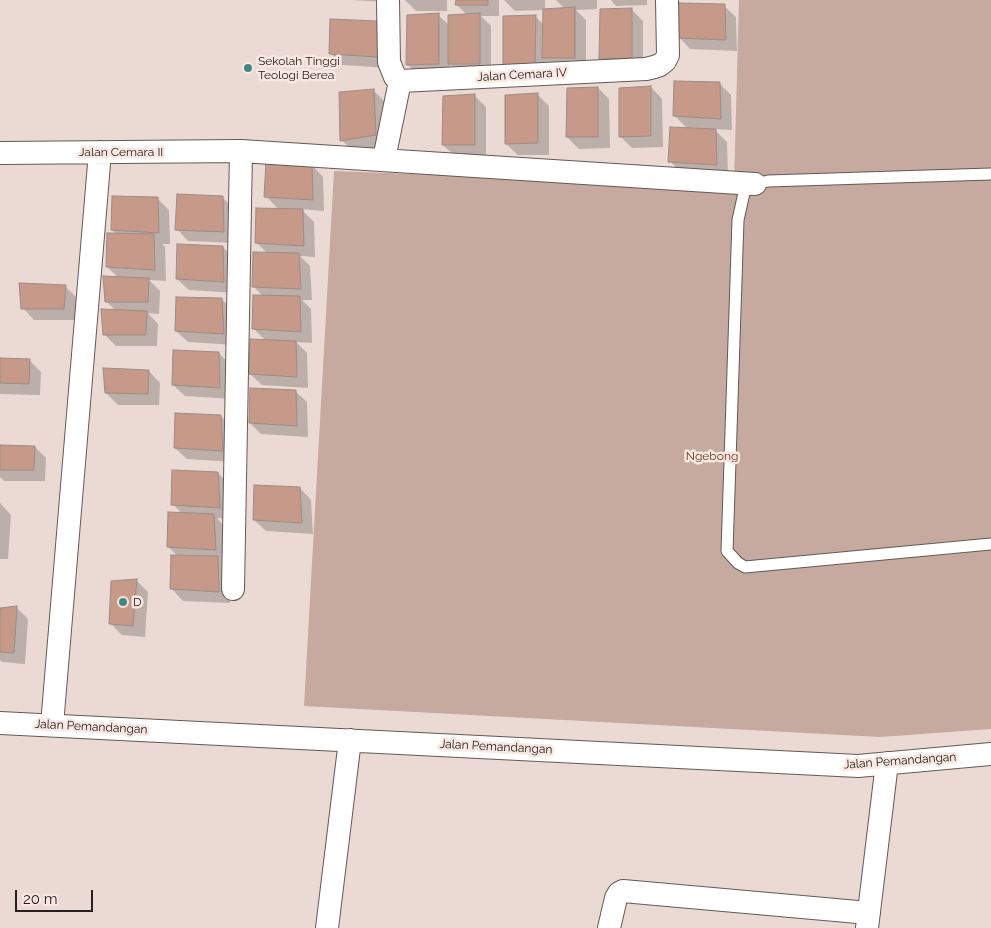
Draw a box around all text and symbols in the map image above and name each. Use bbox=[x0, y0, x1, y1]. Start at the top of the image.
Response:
place label: Sekolah Tinggi Teologi Berea bbox=[258, 54, 340, 82]
marker: Sekolah Tinggi Teologi Berea bbox=[242, 62, 254, 74]
street label: Jalan Cemara IV bbox=[477, 65, 567, 85]
street label: Jalan Cemara II bbox=[79, 145, 163, 159]
park label: Ngebong bbox=[686, 449, 738, 463]
place label: D bbox=[133, 595, 142, 609]
marker: D bbox=[117, 596, 129, 608]
street label: Jalan Pemandangan bbox=[34, 717, 148, 737]
street label: Jalan Pemandangan bbox=[439, 737, 553, 757]
street label: Jalan Pemandangan bbox=[843, 750, 957, 772]
scale bar bbox=[18, 880, 95, 912]
text: 20 m bbox=[23, 890, 58, 908]

